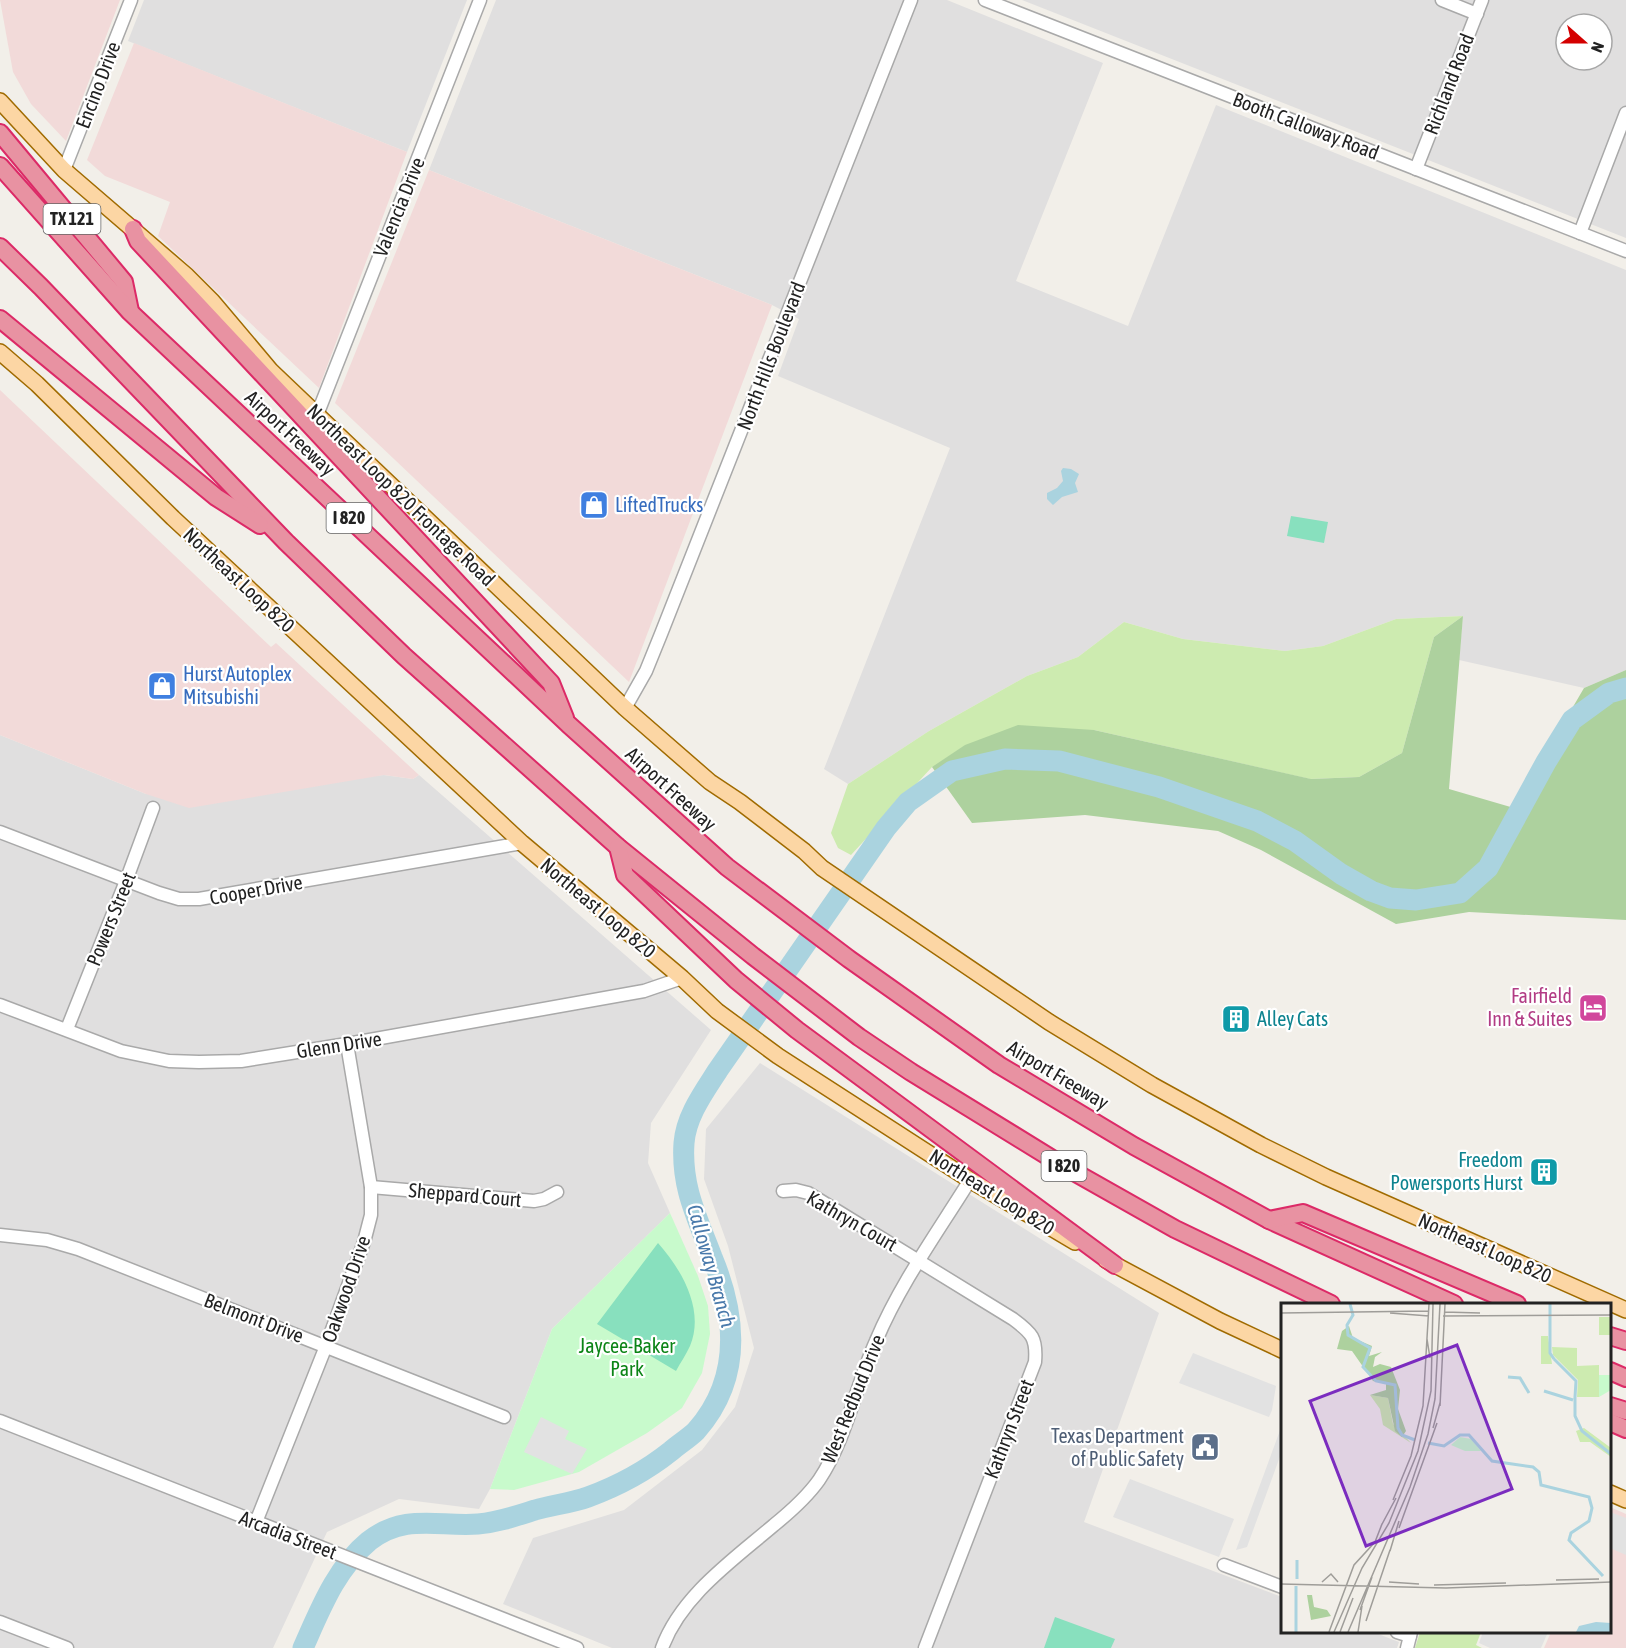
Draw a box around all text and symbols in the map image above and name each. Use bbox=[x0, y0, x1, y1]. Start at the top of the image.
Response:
north arrow bbox=[1554, 12, 1614, 72]
street label: Richland Road bbox=[1419, 30, 1478, 138]
street label: Encino Drive bbox=[71, 38, 125, 131]
text: N bbox=[1588, 40, 1608, 55]
street label: Booth Calloway Road bbox=[1230, 87, 1382, 164]
street label: Valencia Drive bbox=[368, 154, 429, 260]
road number: TX 121 bbox=[44, 204, 100, 234]
street label: North Hills Boulevard bbox=[732, 278, 809, 433]
street label: Airport Freeway bbox=[241, 385, 340, 480]
street label: Northeast Loop 820 Frontage Road bbox=[303, 399, 500, 590]
shop icon: LiftedTrucks bbox=[578, 489, 610, 521]
place label: LiftedTrucks bbox=[615, 493, 703, 516]
road number: I 820 bbox=[326, 503, 372, 533]
street label: Northeast Loop 820 bbox=[179, 522, 300, 637]
place label: Hurst Autoplex Mitsubishi bbox=[183, 662, 292, 708]
shop icon: Hurst Autoplex Mitsubishi bbox=[146, 670, 178, 702]
street label: Airport Freeway bbox=[621, 742, 721, 835]
street label: Northeast Loop 820 bbox=[536, 853, 661, 962]
street label: Powers Street bbox=[81, 868, 140, 969]
street label: Cooper Drive bbox=[208, 870, 304, 909]
place label: Fairfield Inn & Suites bbox=[1487, 984, 1572, 1030]
hotel icon: Fairfield Inn & Suites bbox=[1577, 992, 1609, 1024]
building icon: Alley Cats bbox=[1220, 1003, 1252, 1035]
place label: Alley Cats bbox=[1257, 1007, 1328, 1030]
street label: Glenn Drive bbox=[295, 1026, 383, 1063]
street label: Airport Freeway bbox=[1003, 1035, 1113, 1114]
street label: Northeast Loop 820 bbox=[925, 1144, 1059, 1239]
place label: Freedom Powersports Hurst bbox=[1390, 1148, 1523, 1194]
road number: I 820 bbox=[1042, 1151, 1086, 1181]
building icon: Freedom Powersports Hurst bbox=[1528, 1156, 1560, 1188]
street label: Sheppard Court bbox=[408, 1178, 523, 1211]
street label: Kathryn Court bbox=[803, 1186, 902, 1256]
water label: Calloway Branch bbox=[683, 1201, 741, 1330]
street label: Northeast Loop 820 bbox=[1415, 1208, 1555, 1287]
street label: Oakwood Drive bbox=[317, 1232, 375, 1345]
street label: Belmont Drive bbox=[201, 1288, 307, 1347]
inset map bbox=[1281, 1303, 1611, 1633]
street label: West Redbud Drive bbox=[816, 1331, 889, 1467]
park label: Jaycee-Baker Park bbox=[579, 1334, 676, 1380]
street label: Kathryn Street bbox=[979, 1376, 1038, 1482]
place label: Texas Department of Public Safety bbox=[1051, 1424, 1184, 1470]
public building icon: Texas Department of Public Safety bbox=[1189, 1431, 1221, 1463]
street label: Arcadia Street bbox=[236, 1505, 340, 1564]

